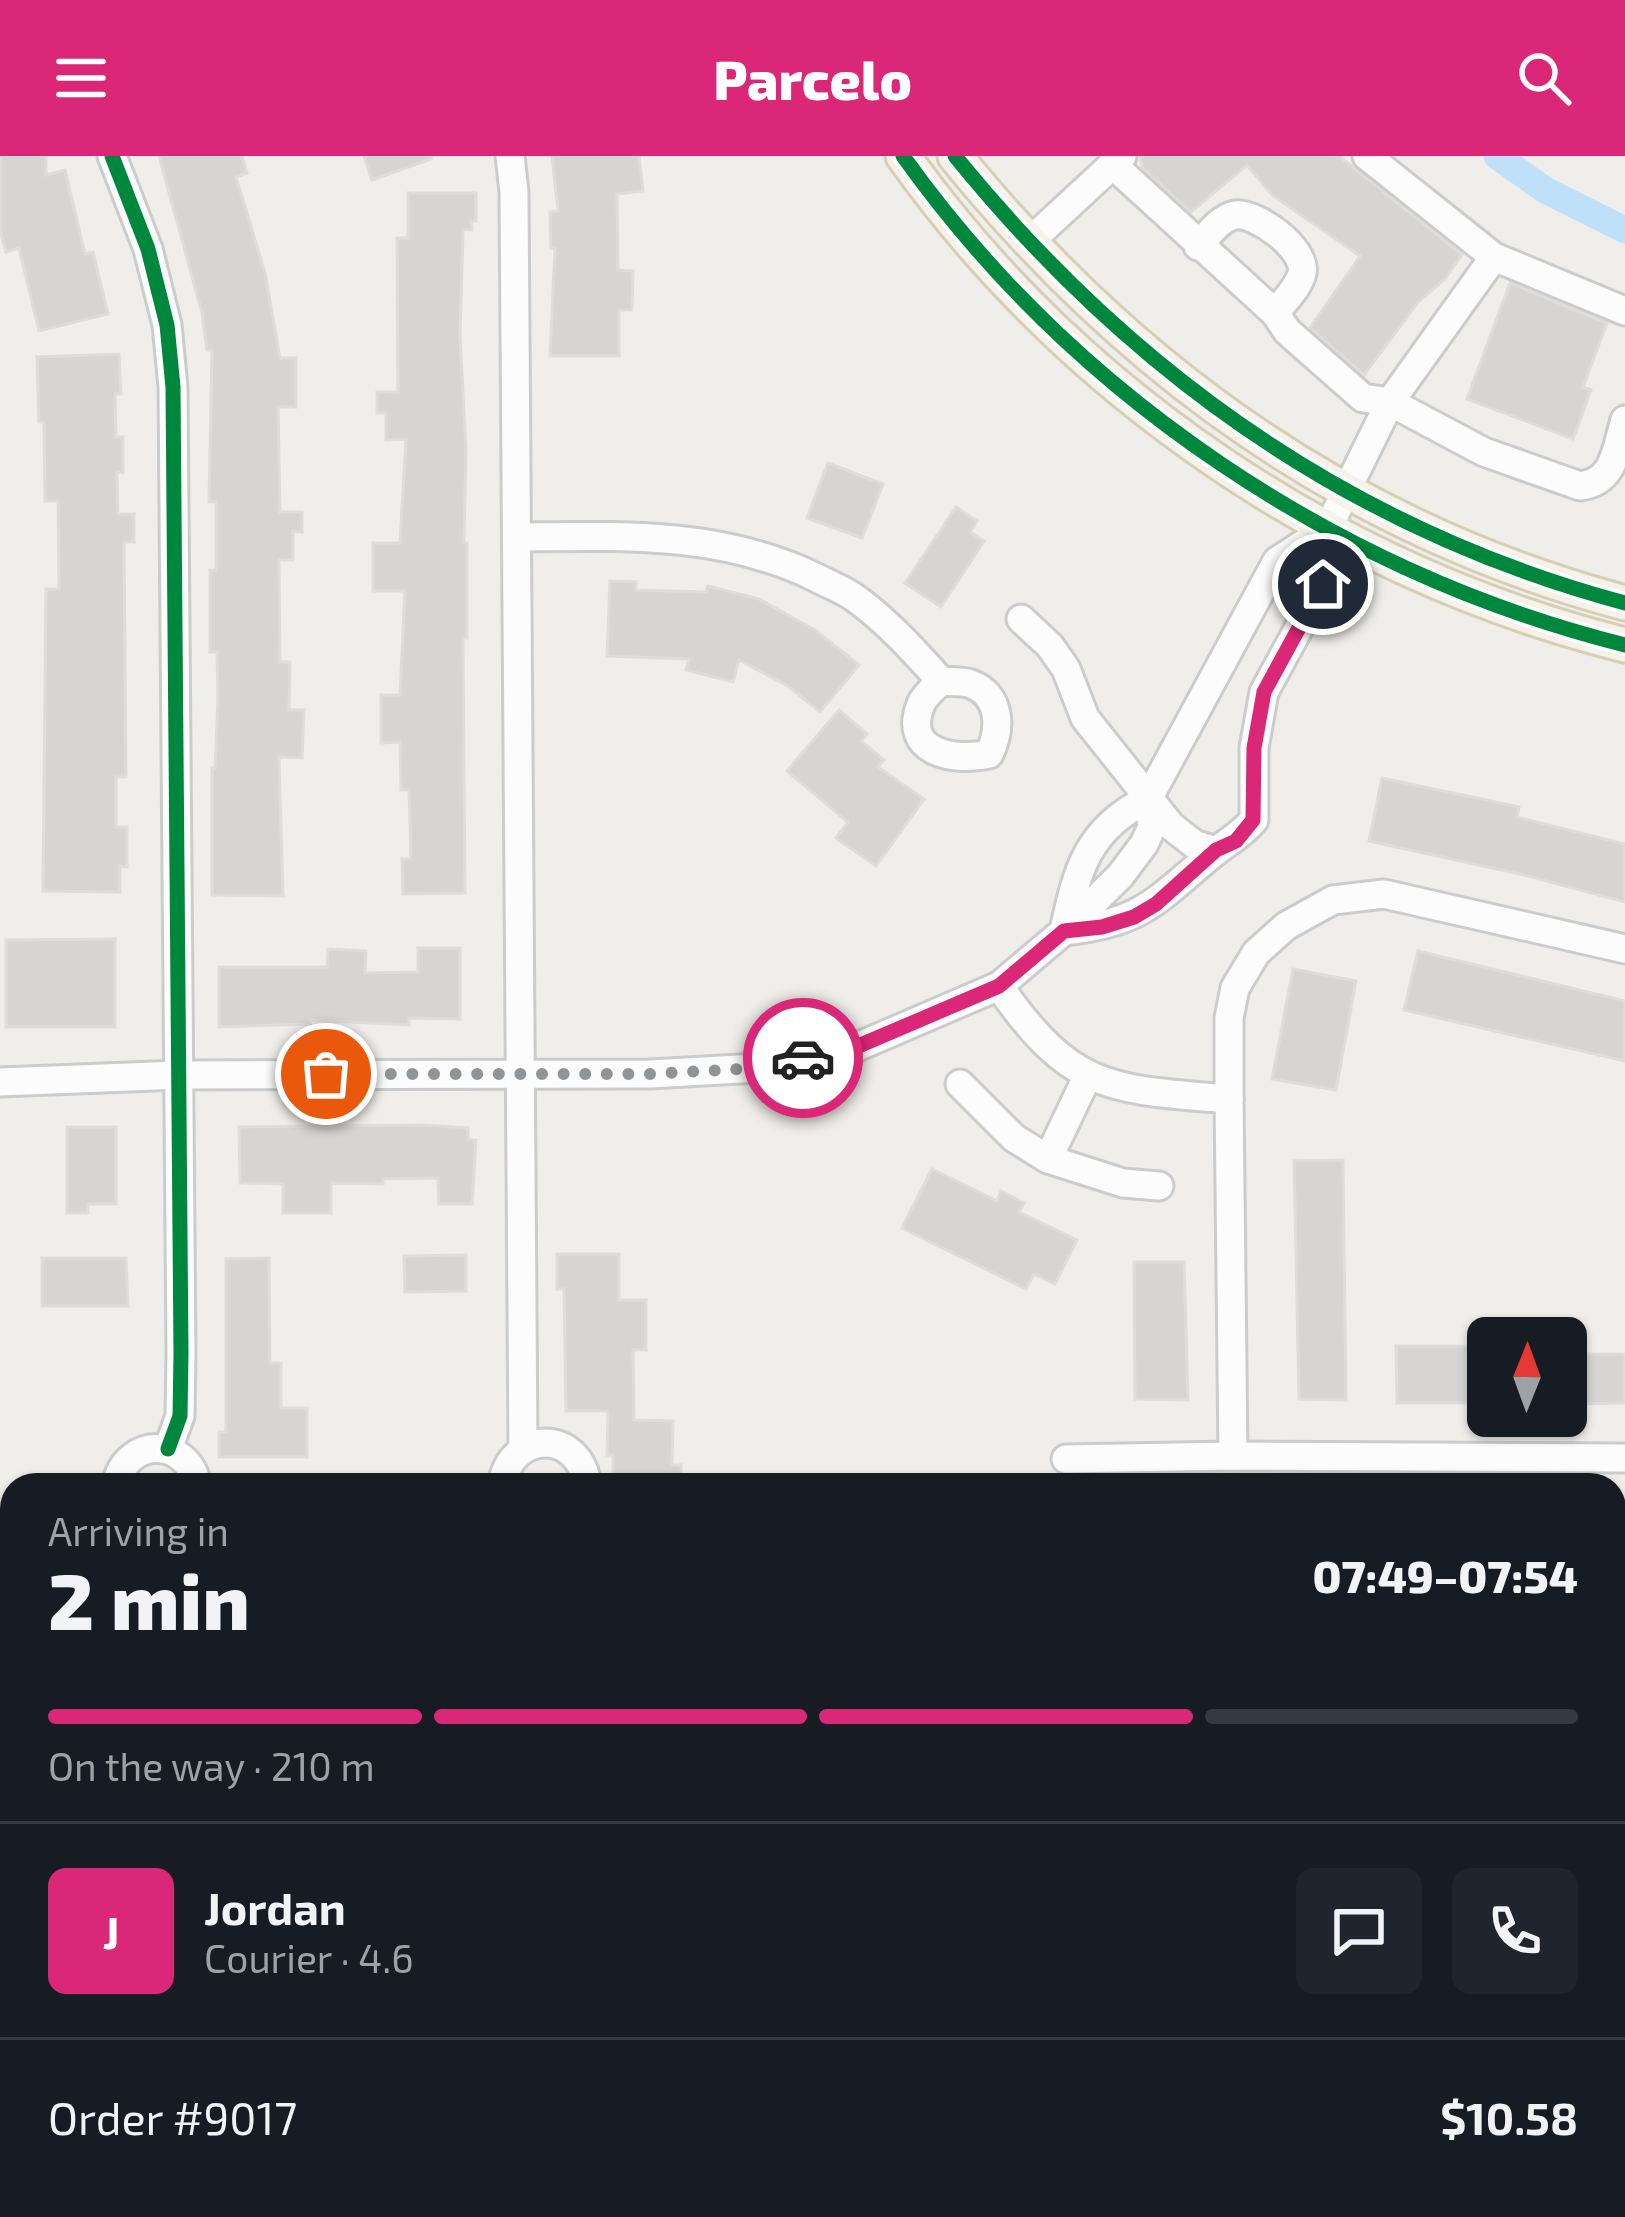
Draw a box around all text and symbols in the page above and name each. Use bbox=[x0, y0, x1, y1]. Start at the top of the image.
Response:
icon: menu bbox=[48, 45, 114, 111]
icon: search bbox=[1511, 45, 1577, 111]
text: Parcelo bbox=[713, 46, 912, 111]
pin bbox=[1272, 533, 1374, 635]
icon: home bbox=[1290, 551, 1356, 617]
courier bbox=[743, 998, 863, 1118]
pin bbox=[275, 1023, 377, 1125]
icon: car bbox=[770, 1025, 836, 1091]
icon: bag bbox=[293, 1041, 359, 1107]
north arrow bbox=[1467, 1317, 1587, 1437]
map controls bbox=[1467, 1317, 1587, 1437]
text: Arriving in bbox=[48, 1507, 229, 1554]
text: 07:49–07:54 bbox=[1312, 1548, 1578, 1602]
text: 2 min bbox=[48, 1552, 250, 1646]
text: On the way · 210 m bbox=[48, 1742, 375, 1789]
button: chat bbox=[1296, 1868, 1422, 1994]
button: phone bbox=[1452, 1868, 1578, 1994]
text: Jordan bbox=[204, 1880, 346, 1934]
text: J bbox=[103, 1904, 119, 1958]
text: Courier · 4.6 bbox=[204, 1934, 414, 1981]
text: Order #9017 bbox=[48, 2090, 297, 2144]
text: $10.58 bbox=[1440, 2090, 1578, 2144]

